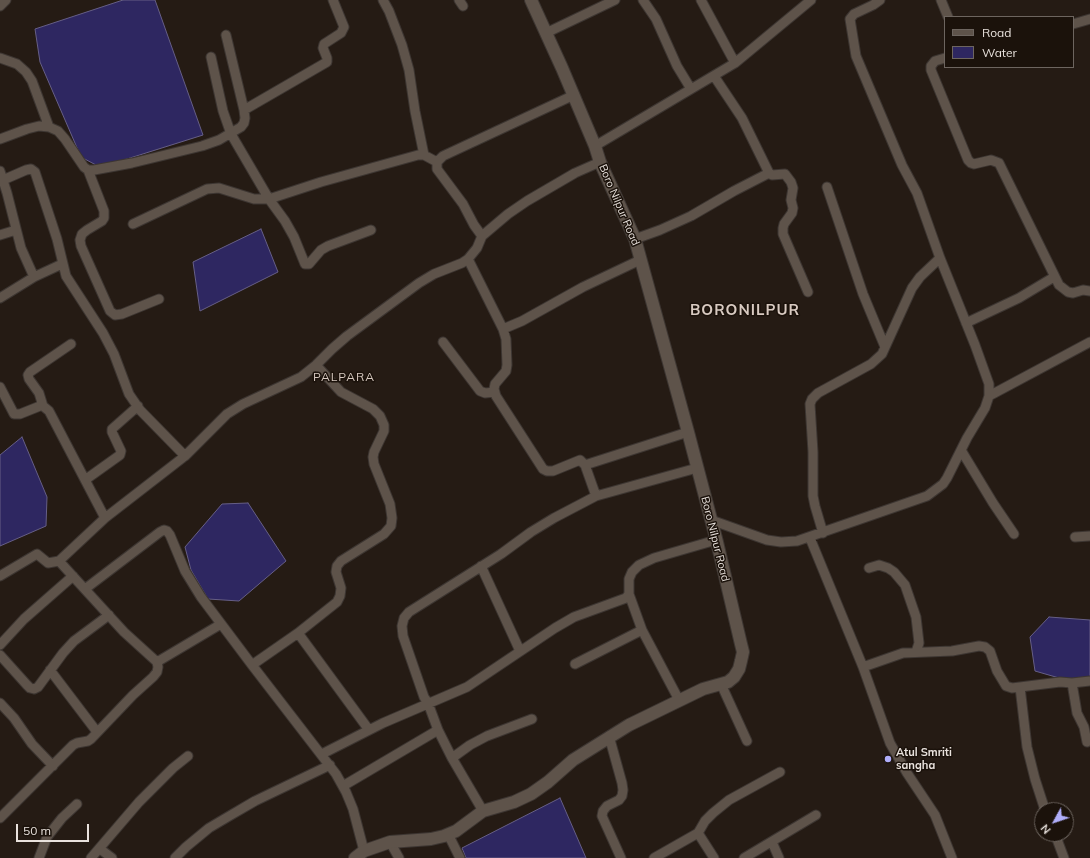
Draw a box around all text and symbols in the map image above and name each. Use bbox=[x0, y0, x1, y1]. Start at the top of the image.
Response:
legend bbox=[944, 16, 1074, 68]
text: Road bbox=[982, 25, 1011, 40]
text: Water bbox=[982, 45, 1017, 60]
street label: Boro Nilpur Road bbox=[596, 162, 642, 248]
district label: BORONILPUR bbox=[690, 301, 800, 319]
district label: PALPARA bbox=[313, 370, 375, 384]
street label: Boro Nilpur Road bbox=[698, 495, 732, 583]
place label: Atul Smriti sangha bbox=[896, 746, 952, 772]
marker: Atul Smriti sangha bbox=[883, 754, 893, 764]
north arrow bbox=[1034, 802, 1074, 842]
scale bar bbox=[18, 816, 91, 842]
text: N bbox=[1038, 821, 1054, 837]
text: 50 m bbox=[23, 823, 51, 838]

